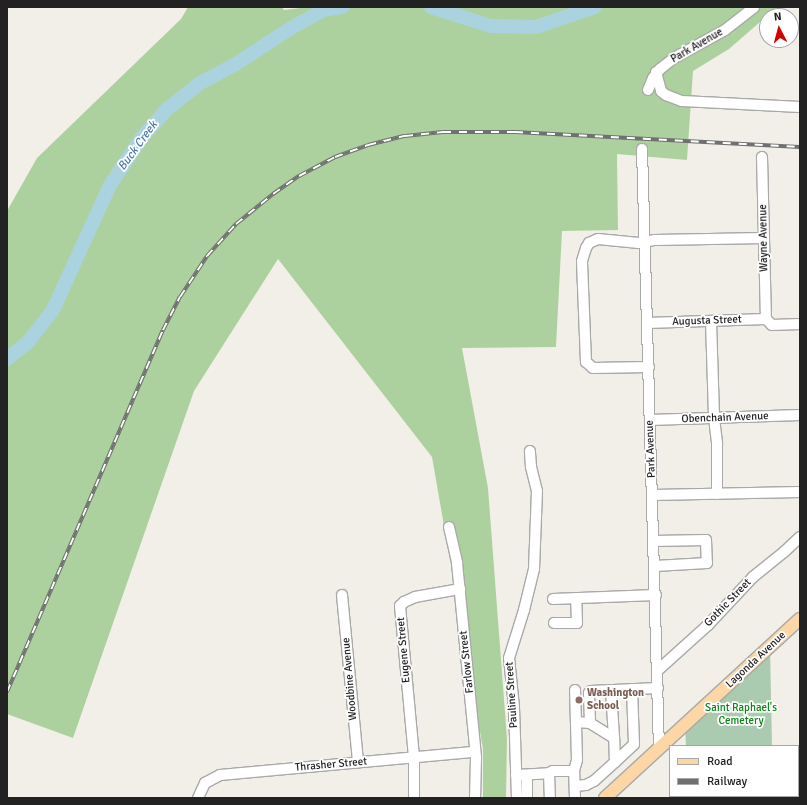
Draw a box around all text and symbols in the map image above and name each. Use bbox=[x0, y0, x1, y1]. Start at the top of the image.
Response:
north arrow bbox=[759, 8, 799, 48]
text: N bbox=[773, 10, 782, 23]
street label: Park Avenue bbox=[669, 26, 725, 66]
water label: Buck Creek bbox=[115, 118, 161, 174]
street label: Wayne Avenue bbox=[757, 204, 771, 272]
street label: Augusta Street bbox=[672, 313, 742, 329]
street label: Obenchain Avenue bbox=[681, 410, 769, 426]
street label: Park Avenue bbox=[643, 420, 659, 478]
street label: Gothic Street bbox=[702, 576, 754, 630]
street label: Eugene Street bbox=[395, 617, 413, 683]
street label: Lagonda Avenue bbox=[723, 629, 789, 691]
street label: Farlow Street bbox=[457, 630, 477, 694]
street label: Woodbine Avenue bbox=[340, 637, 360, 721]
street label: Pauline Street bbox=[503, 661, 521, 729]
place label: Washington School bbox=[587, 687, 644, 713]
marker: Washington School bbox=[574, 695, 584, 705]
park label: Saint Raphael's Cemetery bbox=[705, 702, 777, 728]
legend bbox=[669, 745, 799, 797]
text: Road bbox=[707, 754, 733, 769]
street label: Thrasher Street bbox=[294, 755, 368, 775]
text: Railway bbox=[707, 774, 747, 789]

